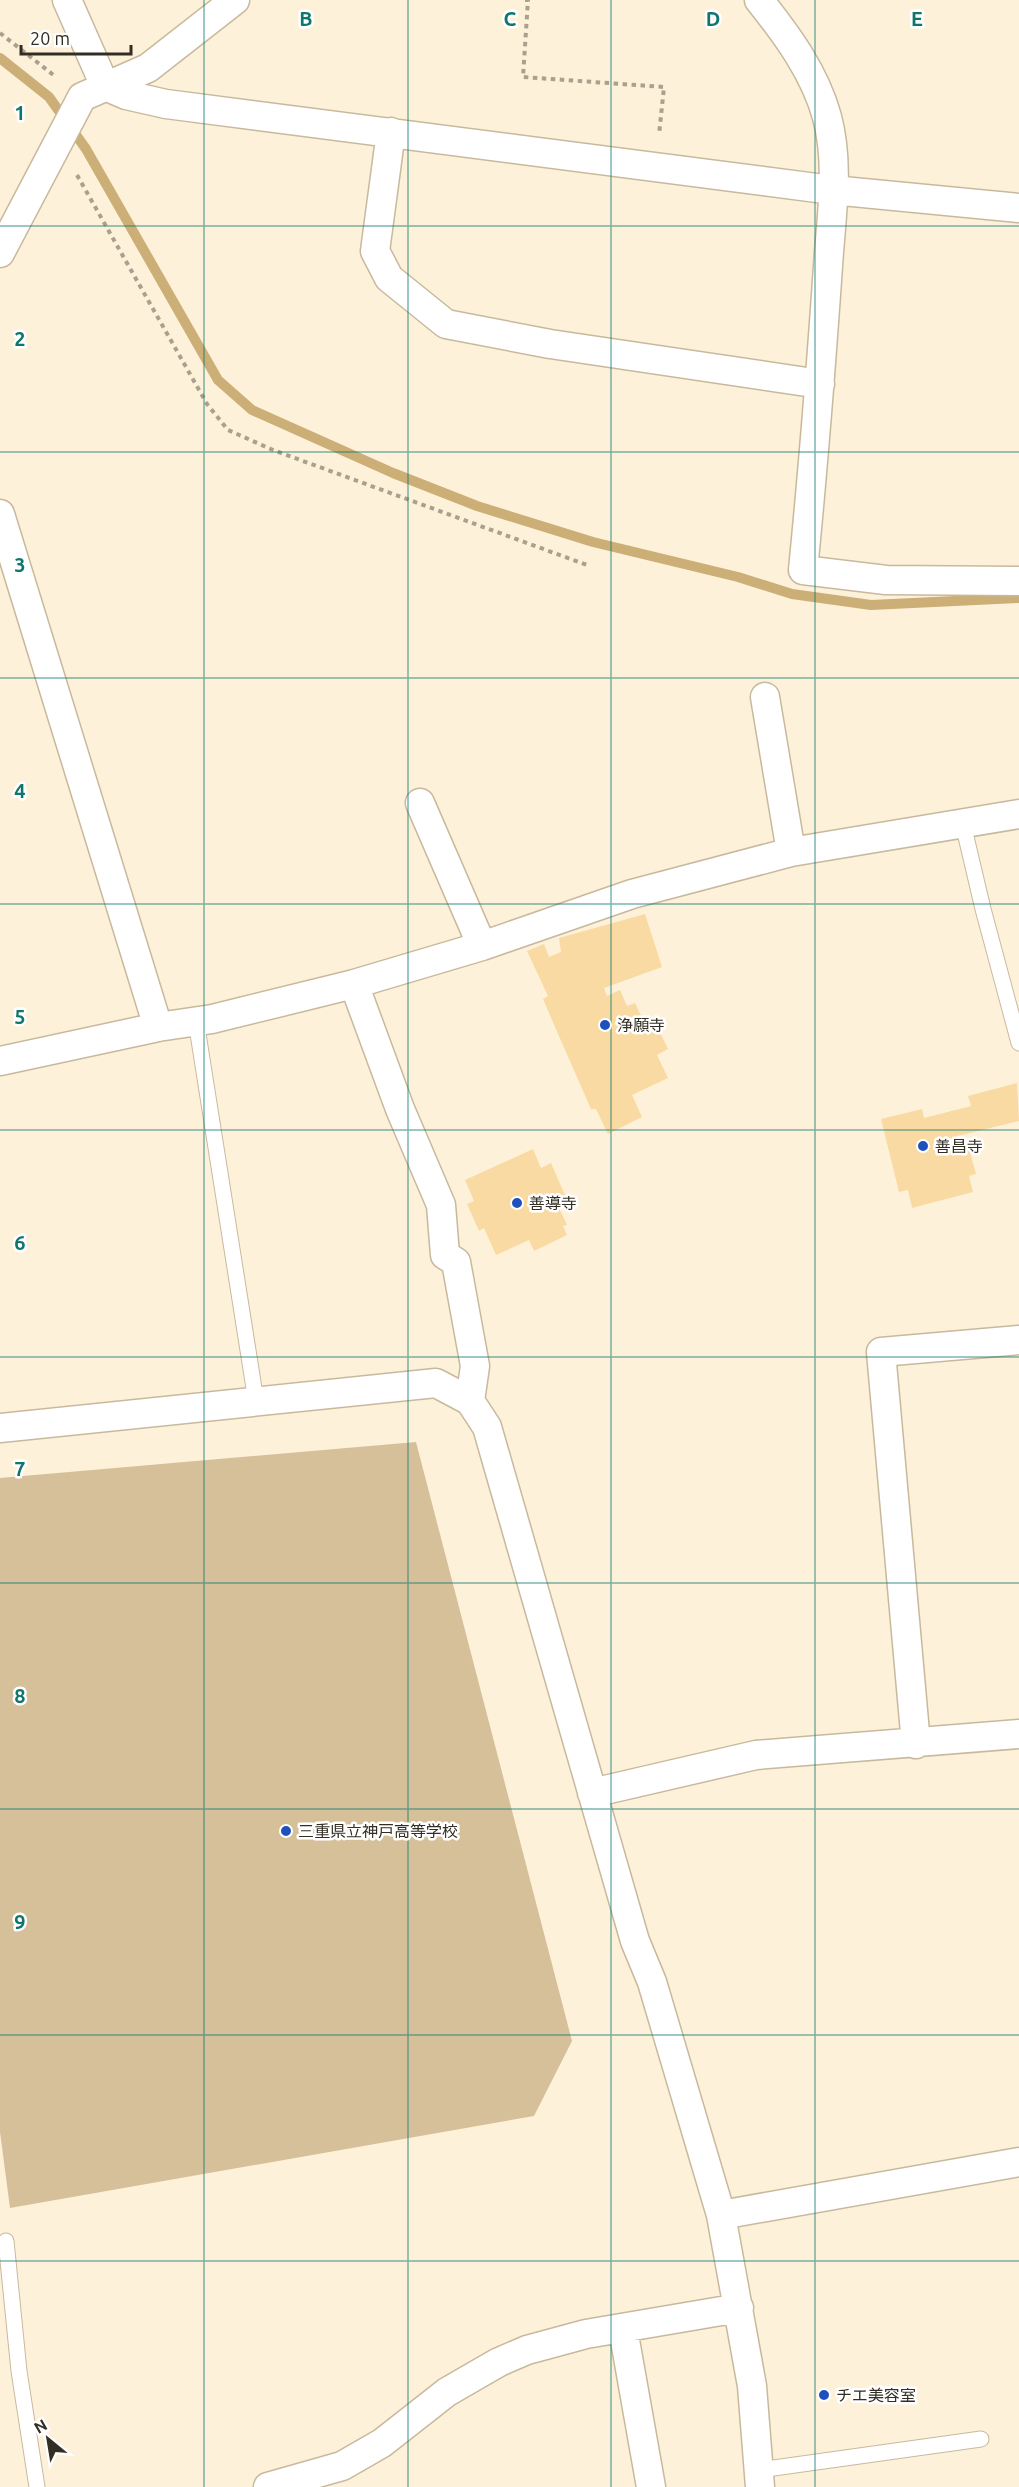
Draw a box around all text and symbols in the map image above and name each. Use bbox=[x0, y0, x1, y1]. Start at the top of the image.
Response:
text: B bbox=[299, 7, 313, 30]
text: C bbox=[504, 7, 517, 30]
text: D bbox=[706, 7, 720, 30]
text: E bbox=[911, 7, 923, 30]
scale bar bbox=[21, 18, 130, 56]
text: 20 m bbox=[30, 28, 70, 48]
text: 1 bbox=[14, 101, 26, 124]
text: 2 bbox=[14, 327, 26, 350]
text: 3 bbox=[14, 553, 26, 576]
text: 4 bbox=[14, 779, 26, 802]
text: 5 bbox=[14, 1005, 26, 1028]
place label: 浄願寺 bbox=[617, 1016, 665, 1034]
marker: 浄願寺 bbox=[598, 1018, 612, 1032]
place label: 善昌寺 bbox=[935, 1137, 983, 1155]
marker: 善昌寺 bbox=[916, 1139, 930, 1153]
place label: 善導寺 bbox=[529, 1194, 577, 1212]
marker: 善導寺 bbox=[510, 1196, 524, 1210]
text: 6 bbox=[14, 1231, 26, 1254]
text: 7 bbox=[14, 1457, 26, 1480]
text: 8 bbox=[14, 1684, 26, 1707]
place label: 三重県立神戸高等学校 bbox=[298, 1822, 458, 1840]
marker: 三重県立神戸高等学校 bbox=[279, 1824, 293, 1838]
text: 9 bbox=[14, 1910, 26, 1933]
place label: チエ美容室 bbox=[836, 2386, 916, 2404]
marker: チエ美容室 bbox=[817, 2388, 831, 2402]
north arrow bbox=[18, 2409, 78, 2469]
text: N bbox=[31, 2415, 50, 2437]

